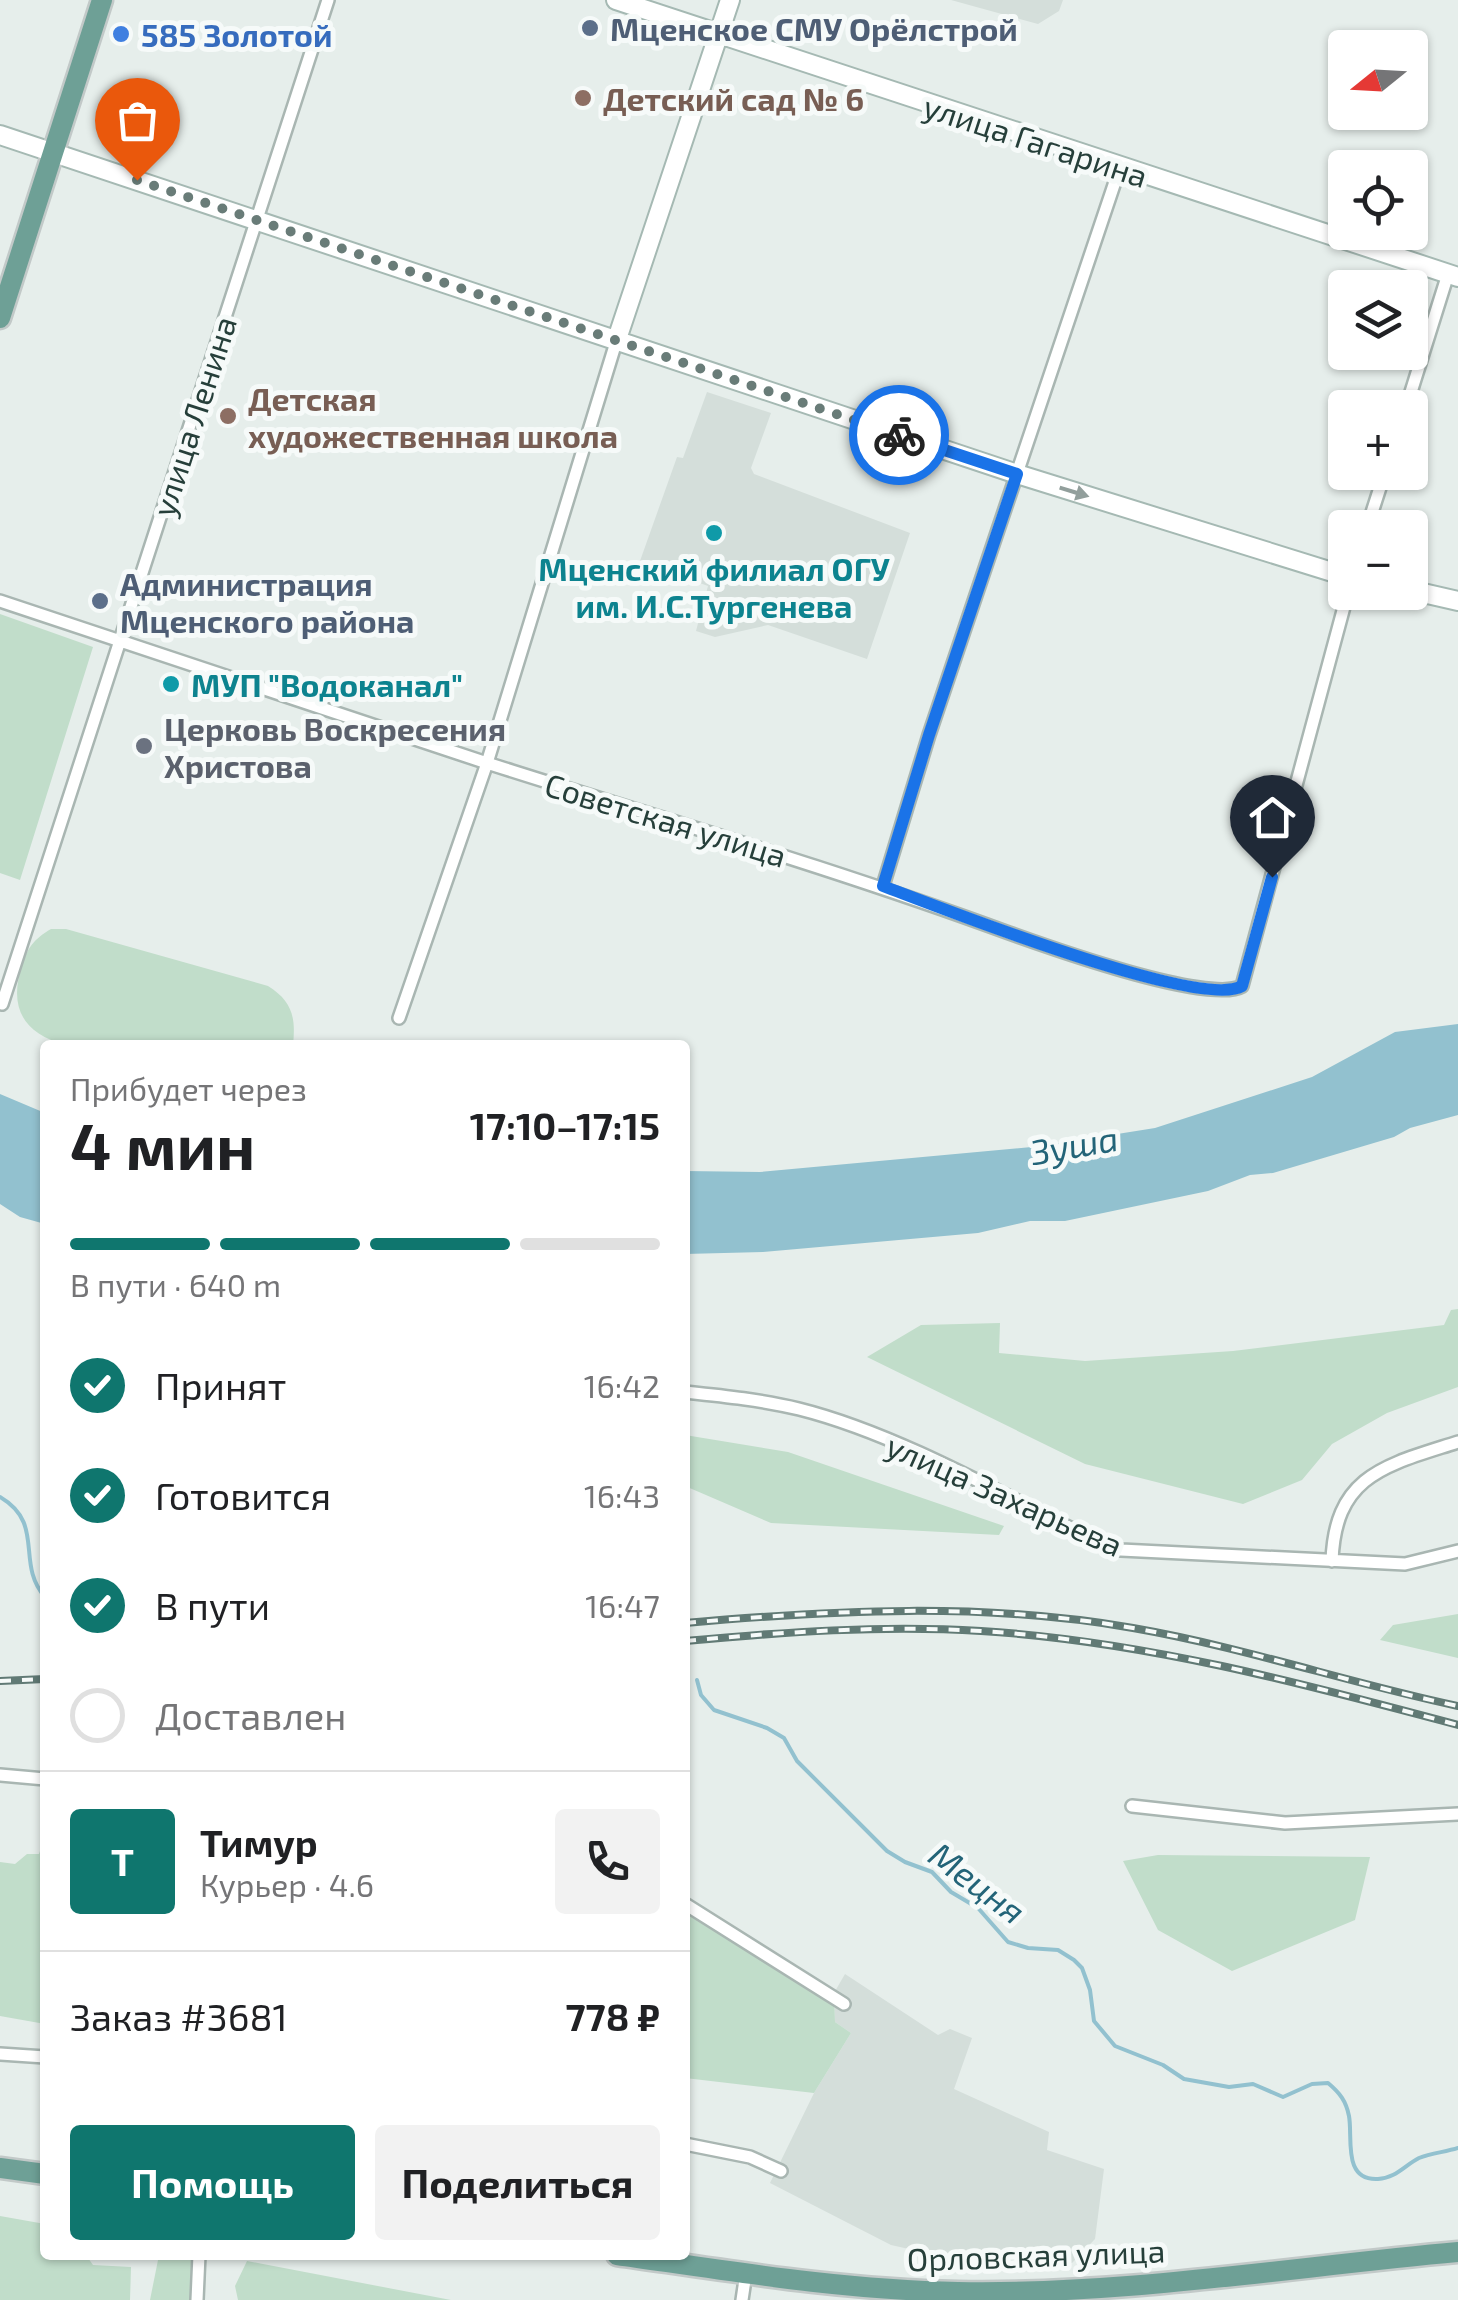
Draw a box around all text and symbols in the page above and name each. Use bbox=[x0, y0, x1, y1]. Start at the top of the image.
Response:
place label: Мценское СМУ Орёлстрой bbox=[610, 9, 1018, 47]
place label: 585 Золотой bbox=[141, 15, 333, 53]
marker: Мценское СМУ Орёлстрой bbox=[579, 17, 601, 39]
marker: 585 Золотой bbox=[110, 23, 132, 45]
north arrow bbox=[1328, 30, 1428, 130]
map controls bbox=[1328, 30, 1428, 610]
pin bbox=[95, 78, 180, 181]
place label: Детский сад № 6 bbox=[603, 79, 864, 117]
street label: улица Гагарина bbox=[919, 86, 1153, 195]
marker: Детский сад № 6 bbox=[572, 87, 594, 109]
icon: bag bbox=[110, 93, 165, 148]
button: locate bbox=[1328, 150, 1428, 250]
button: layers bbox=[1328, 270, 1428, 370]
street label: улица Ленина bbox=[143, 311, 244, 521]
place label: Детская художественная школа bbox=[248, 379, 618, 455]
courier bbox=[849, 385, 949, 485]
button: + bbox=[1328, 390, 1428, 490]
marker: Детская художественная школа bbox=[217, 405, 239, 427]
icon: bike bbox=[872, 408, 927, 463]
one-way arrow bbox=[1059, 485, 1090, 500]
button: − bbox=[1328, 510, 1428, 610]
marker: Мценский филиал ОГУ им. И.С.Тургенева bbox=[703, 522, 725, 544]
place label: Мценский филиал ОГУ им. И.С.Тургенева bbox=[538, 549, 890, 625]
place label: Администрация Мценского района bbox=[120, 564, 414, 639]
marker: Администрация Мценского района bbox=[89, 590, 111, 612]
place label: МУП "Водоканал" bbox=[191, 665, 463, 703]
marker: МУП "Водоканал" bbox=[160, 673, 182, 695]
place label: Церковь Воскресения Христова bbox=[164, 709, 506, 784]
marker: Церковь Воскресения Христова bbox=[133, 735, 155, 757]
street label: Советская улица bbox=[540, 764, 791, 875]
pin bbox=[1230, 775, 1315, 878]
icon: home bbox=[1245, 790, 1300, 845]
text: Прибудет через bbox=[70, 1069, 307, 1107]
text: 17:10–17:15 bbox=[470, 1102, 660, 1148]
text: 4 мин bbox=[70, 1105, 255, 1183]
water label: Зуша bbox=[1026, 1116, 1121, 1173]
text: В пути · 640 m bbox=[70, 1265, 281, 1303]
icon: check bbox=[70, 1358, 125, 1413]
text: Принят bbox=[155, 1362, 286, 1408]
text: 16:42 bbox=[584, 1366, 660, 1404]
street label: улица Захарьева bbox=[881, 1425, 1129, 1564]
icon: check bbox=[70, 1468, 125, 1523]
text: Готовится bbox=[155, 1472, 331, 1518]
text: 16:43 bbox=[584, 1476, 660, 1514]
icon: check bbox=[70, 1578, 125, 1633]
text: В пути bbox=[155, 1582, 270, 1628]
text: 16:47 bbox=[585, 1586, 660, 1624]
text: Доставлен bbox=[155, 1692, 346, 1738]
button: phone bbox=[555, 1809, 660, 1914]
text: Тимур bbox=[200, 1819, 318, 1865]
water label: Мецня bbox=[922, 1832, 1034, 1932]
text: Т bbox=[111, 1838, 134, 1884]
text: Курьер · 4.6 bbox=[200, 1865, 374, 1903]
text: Заказ #3681 bbox=[70, 1993, 288, 2039]
text: 778 ₽ bbox=[566, 1993, 660, 2039]
button: Помощь bbox=[70, 2125, 355, 2240]
button: Поделиться bbox=[375, 2125, 660, 2240]
street label: Орловская улица bbox=[906, 2231, 1166, 2278]

